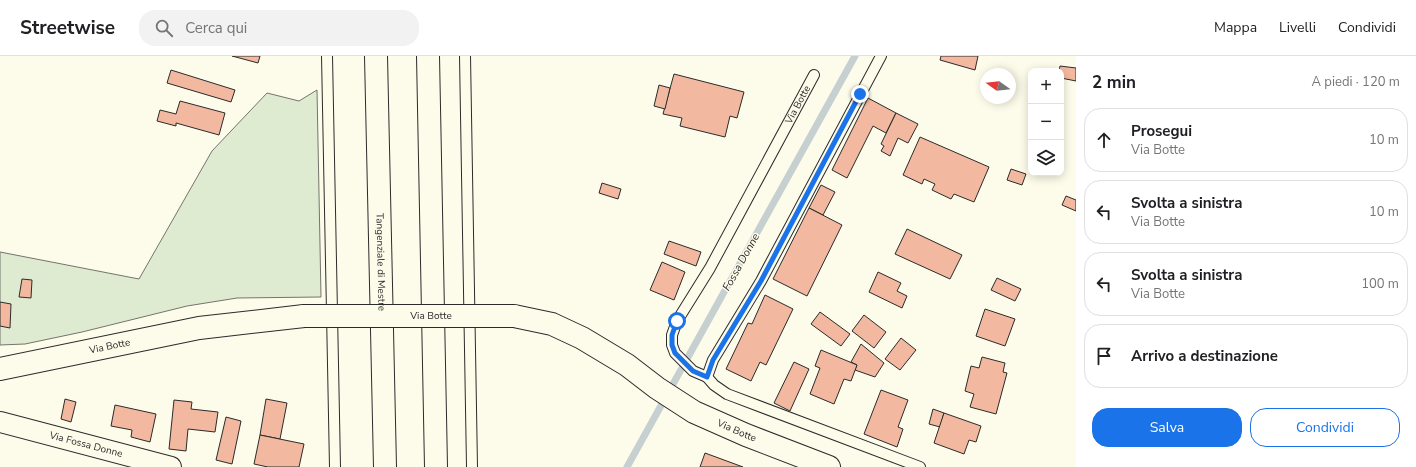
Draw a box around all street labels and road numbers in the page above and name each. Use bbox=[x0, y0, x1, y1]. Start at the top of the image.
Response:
street label: Via Botte bbox=[781, 83, 814, 127]
street label: Tangenziale di Mestre bbox=[372, 213, 389, 311]
street label: Via Botte bbox=[409, 309, 452, 323]
street label: Via Botte bbox=[87, 335, 131, 358]
street label: Via Botte bbox=[714, 416, 758, 445]
street label: Via Fossa Donne bbox=[47, 428, 124, 461]

